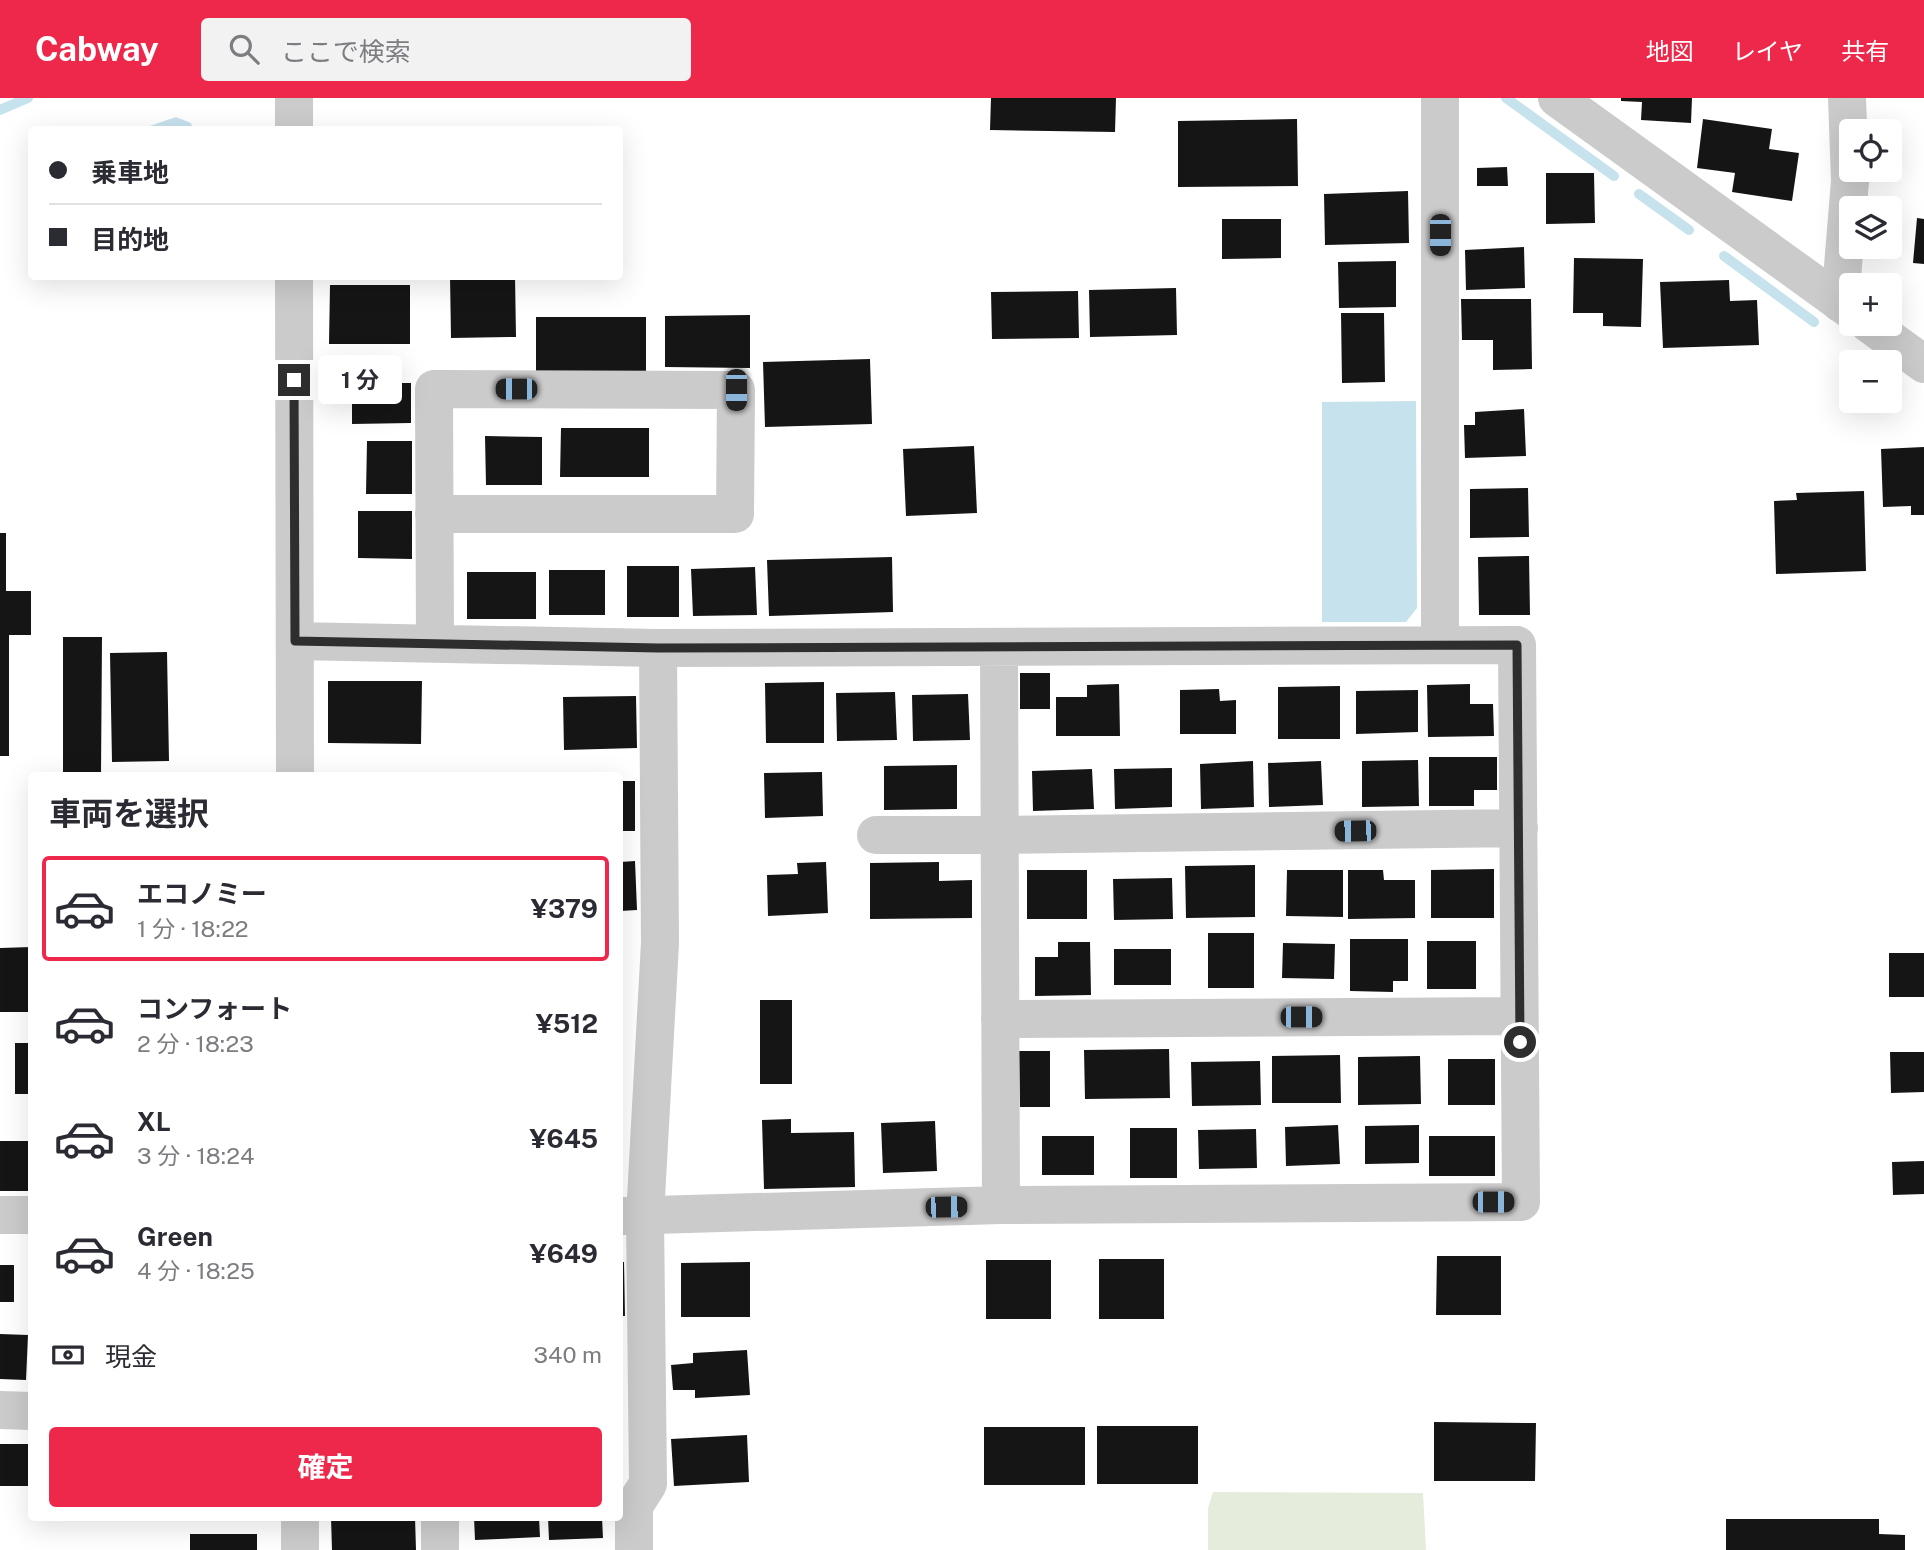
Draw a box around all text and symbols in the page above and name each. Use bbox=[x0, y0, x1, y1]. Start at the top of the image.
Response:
search box bbox=[201, 18, 691, 81]
text: Cabway bbox=[35, 30, 159, 68]
icon: search bbox=[225, 30, 263, 68]
text: ここで検索 bbox=[281, 36, 411, 67]
text: 地図 bbox=[1646, 37, 1694, 65]
text: レイヤ bbox=[1732, 37, 1803, 65]
text: 共有 bbox=[1841, 37, 1889, 65]
map controls bbox=[1839, 119, 1902, 413]
button: locate bbox=[1839, 119, 1902, 182]
text: 乗車地 bbox=[91, 157, 169, 188]
button: layers bbox=[1839, 196, 1902, 259]
car bbox=[1430, 214, 1451, 256]
text: 目的地 bbox=[91, 224, 169, 255]
button: + bbox=[1839, 273, 1902, 336]
button: − bbox=[1839, 350, 1902, 413]
callout: 1 分 bbox=[318, 356, 402, 404]
route end bbox=[278, 364, 310, 396]
text: 1 分 bbox=[341, 366, 379, 393]
car bbox=[726, 369, 747, 411]
car bbox=[496, 379, 538, 400]
text: 車両を選択 bbox=[49, 795, 209, 832]
car bbox=[1334, 820, 1377, 842]
icon: car bbox=[53, 877, 116, 940]
text: エコノミー bbox=[137, 878, 267, 909]
text: ¥379 bbox=[531, 893, 598, 924]
text: 1 分 · 18:22 bbox=[137, 915, 249, 942]
icon: car bbox=[53, 992, 116, 1055]
text: コンフォート bbox=[137, 993, 292, 1024]
car bbox=[1281, 1007, 1323, 1028]
text: ¥512 bbox=[536, 1008, 598, 1039]
route start bbox=[1504, 1026, 1536, 1058]
text: 2 分 · 18:23 bbox=[137, 1030, 254, 1057]
text: XL bbox=[137, 1106, 171, 1137]
icon: car bbox=[53, 1107, 116, 1170]
text: ¥645 bbox=[529, 1123, 598, 1154]
text: 3 分 · 18:24 bbox=[137, 1142, 254, 1169]
car bbox=[1473, 1192, 1515, 1213]
car bbox=[925, 1196, 968, 1218]
text: Green bbox=[137, 1221, 213, 1252]
icon: car bbox=[53, 1222, 116, 1285]
text: ¥649 bbox=[530, 1238, 598, 1269]
text: 4 分 · 18:25 bbox=[137, 1257, 255, 1284]
icon: cash bbox=[49, 1336, 87, 1374]
text: 現金 bbox=[105, 1341, 157, 1372]
text: 340 m bbox=[534, 1341, 602, 1368]
button: 確定 bbox=[49, 1427, 602, 1507]

